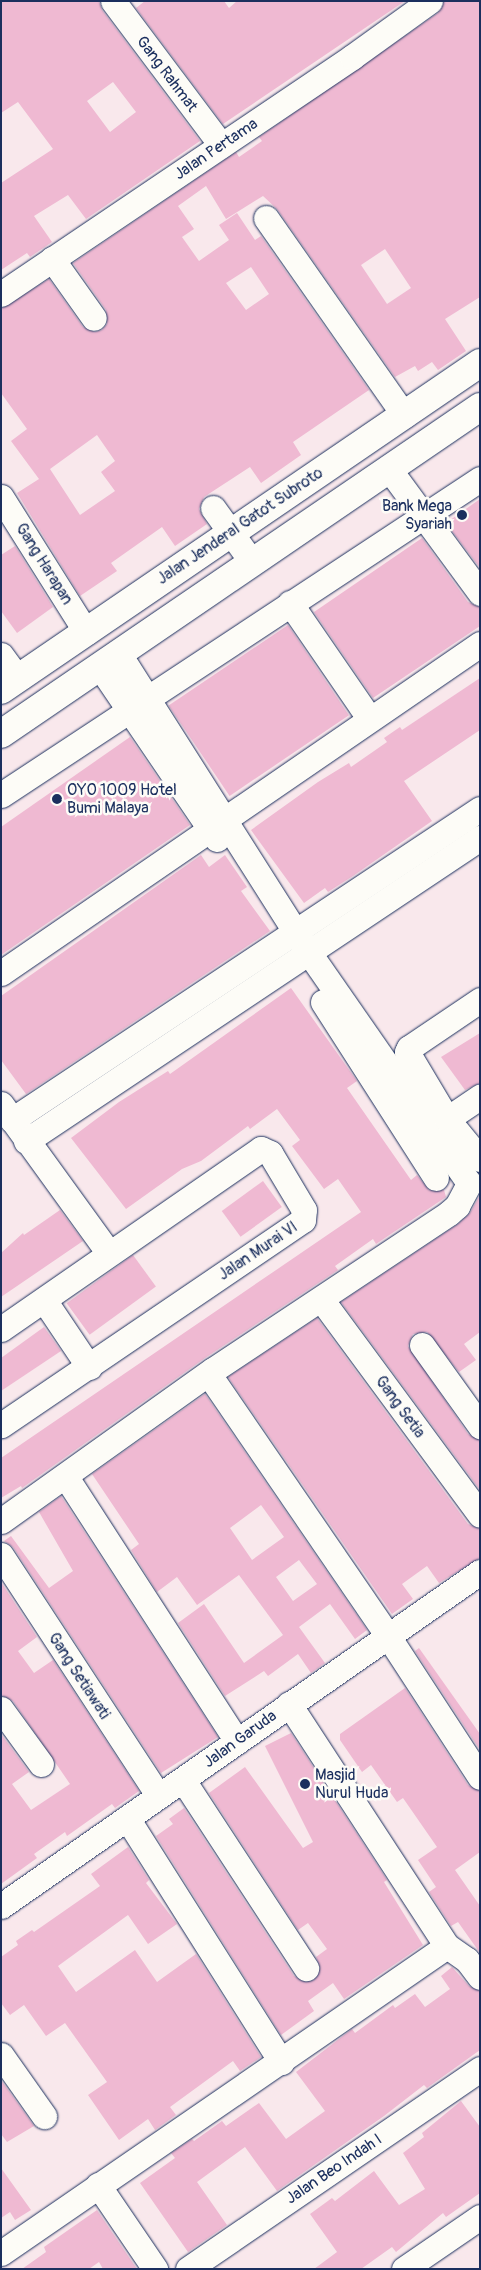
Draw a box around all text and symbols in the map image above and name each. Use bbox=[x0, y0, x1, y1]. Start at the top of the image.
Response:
street label: Gang Rahmat bbox=[132, 32, 202, 116]
street label: Jalan Pertama bbox=[171, 114, 261, 184]
street label: Jalan Jenderal Gatot Subroto bbox=[153, 463, 327, 589]
place label: Bank Mega Syariah bbox=[382, 496, 452, 534]
marker: Bank Mega Syariah bbox=[456, 509, 468, 521]
street label: Gang Harapan bbox=[11, 520, 77, 608]
place label: OYO 1009 Hotel Bumi Malaya bbox=[67, 780, 177, 818]
marker: OYO 1009 Hotel Bumi Malaya bbox=[51, 793, 63, 805]
street label: Jalan Murai VI bbox=[215, 1217, 301, 1285]
street label: Gang Setia bbox=[371, 1372, 429, 1442]
street label: Gang Setiawati bbox=[44, 1629, 114, 1723]
street label: Jalan Garuda bbox=[200, 1706, 280, 1772]
place label: Masjid Nurul Huda bbox=[315, 1765, 388, 1803]
marker: Masjid Nurul Huda bbox=[299, 1778, 311, 1790]
street label: Jalan Beo Indah I bbox=[282, 2130, 386, 2208]

